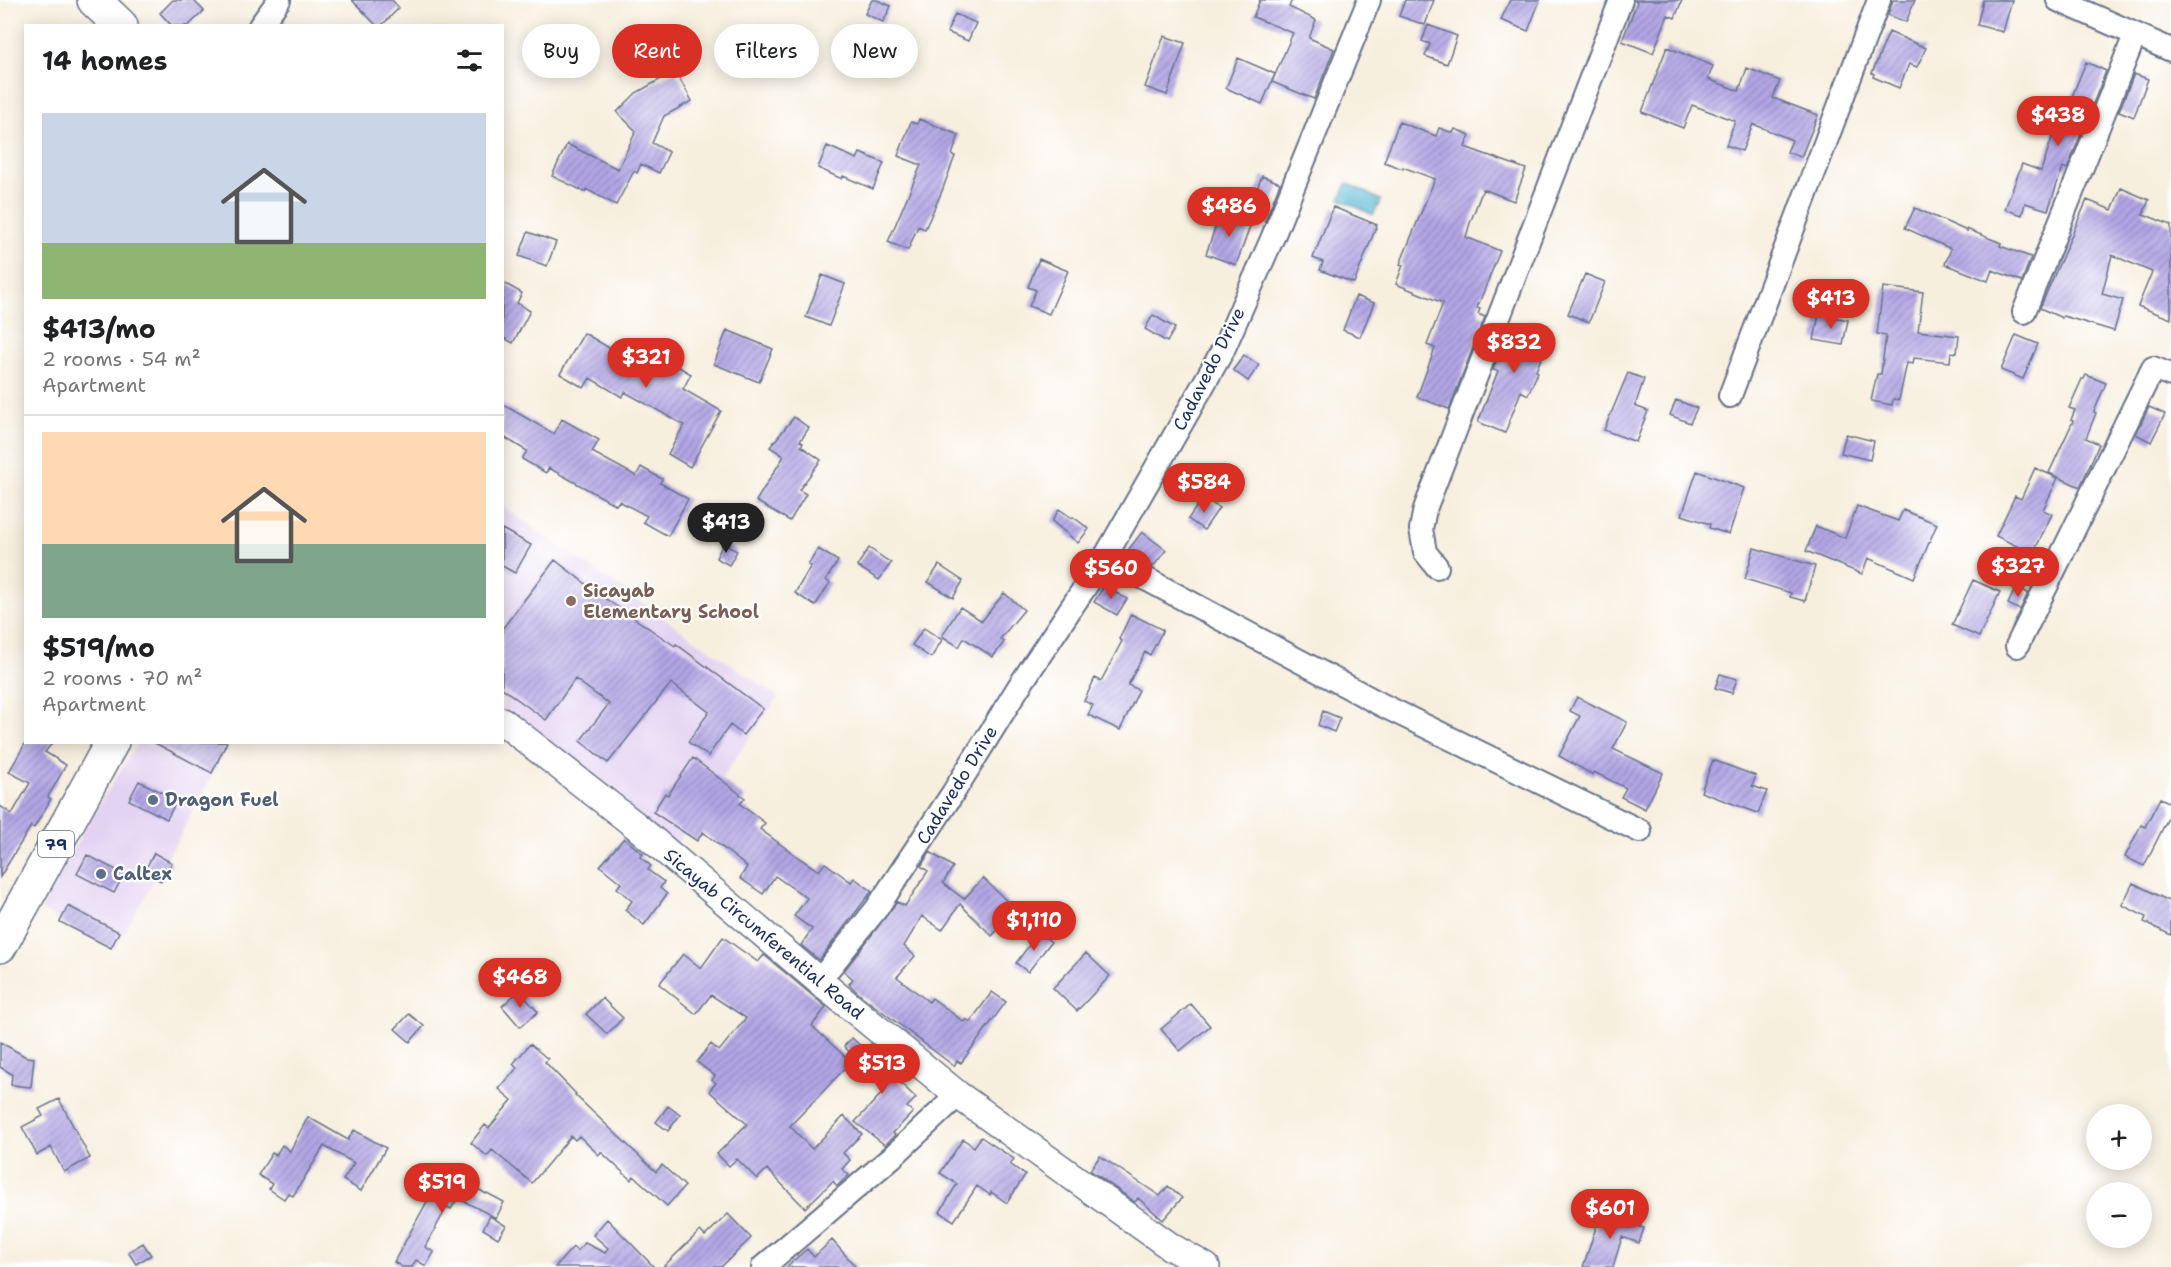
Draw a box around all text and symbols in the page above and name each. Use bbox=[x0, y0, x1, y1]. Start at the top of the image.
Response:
chip: Buy bbox=[522, 24, 600, 78]
chip: Rent bbox=[612, 24, 702, 78]
chip: Filters bbox=[714, 24, 819, 78]
chip: New bbox=[831, 24, 918, 78]
text: 14 homes bbox=[42, 43, 168, 78]
icon: filters bbox=[453, 44, 486, 77]
pin: $438 bbox=[2022, 96, 2094, 147]
text: $438 bbox=[2031, 102, 2085, 128]
icon: home bbox=[210, 152, 318, 260]
pin: $486 bbox=[1193, 187, 1265, 238]
text: $486 bbox=[1201, 193, 1257, 219]
pin: $413 bbox=[1795, 279, 1867, 330]
text: $413 bbox=[1806, 285, 1856, 311]
street label: Cadavedo Drive bbox=[1168, 303, 1250, 435]
text: $413/mo bbox=[42, 311, 156, 346]
pin: $832 bbox=[1478, 323, 1550, 374]
text: $832 bbox=[1487, 329, 1541, 355]
pin: $321 bbox=[610, 338, 682, 389]
text: $321 bbox=[621, 344, 671, 370]
text: 2 rooms · 54 m² bbox=[42, 346, 201, 372]
text: Apartment bbox=[42, 372, 146, 398]
pin: $584 bbox=[1168, 463, 1240, 514]
text: $584 bbox=[1177, 469, 1231, 495]
icon: home bbox=[210, 471, 318, 579]
pin: $413 bbox=[690, 503, 762, 554]
text: $413 bbox=[701, 509, 751, 535]
pin: $327 bbox=[1982, 547, 2054, 598]
pin: $560 bbox=[1075, 549, 1147, 600]
text: $327 bbox=[1991, 553, 2045, 579]
text: $560 bbox=[1084, 555, 1138, 581]
place label: Sicayab Elementary School bbox=[583, 579, 759, 624]
marker: Sicayab Elementary School bbox=[564, 594, 578, 608]
text: $519/mo bbox=[42, 630, 155, 665]
text: 2 rooms · 70 m² bbox=[42, 665, 203, 691]
text: Apartment bbox=[42, 691, 146, 717]
street label: Cadavedo Drive bbox=[911, 721, 1003, 849]
place label: Dragon Fuel bbox=[165, 788, 279, 812]
marker: Dragon Fuel bbox=[146, 793, 160, 807]
road number: 79 bbox=[38, 831, 74, 857]
street label: Sicayab Circumferential Road bbox=[659, 843, 869, 1025]
place label: Caltex bbox=[113, 862, 172, 886]
marker: Caltex bbox=[94, 867, 108, 881]
pin: $1,110 bbox=[985, 901, 1083, 952]
text: $1,110 bbox=[1006, 907, 1062, 933]
pin: $468 bbox=[484, 958, 556, 1009]
text: $468 bbox=[492, 964, 548, 990]
pin: $513 bbox=[846, 1044, 918, 1095]
text: $513 bbox=[858, 1050, 906, 1076]
map controls bbox=[2086, 1104, 2152, 1248]
button: + bbox=[2086, 1104, 2152, 1170]
pin: $519 bbox=[406, 1163, 478, 1214]
text: $519 bbox=[418, 1169, 466, 1195]
button: − bbox=[2086, 1182, 2152, 1248]
pin: $601 bbox=[1574, 1189, 1646, 1240]
text: $601 bbox=[1585, 1195, 1635, 1221]

